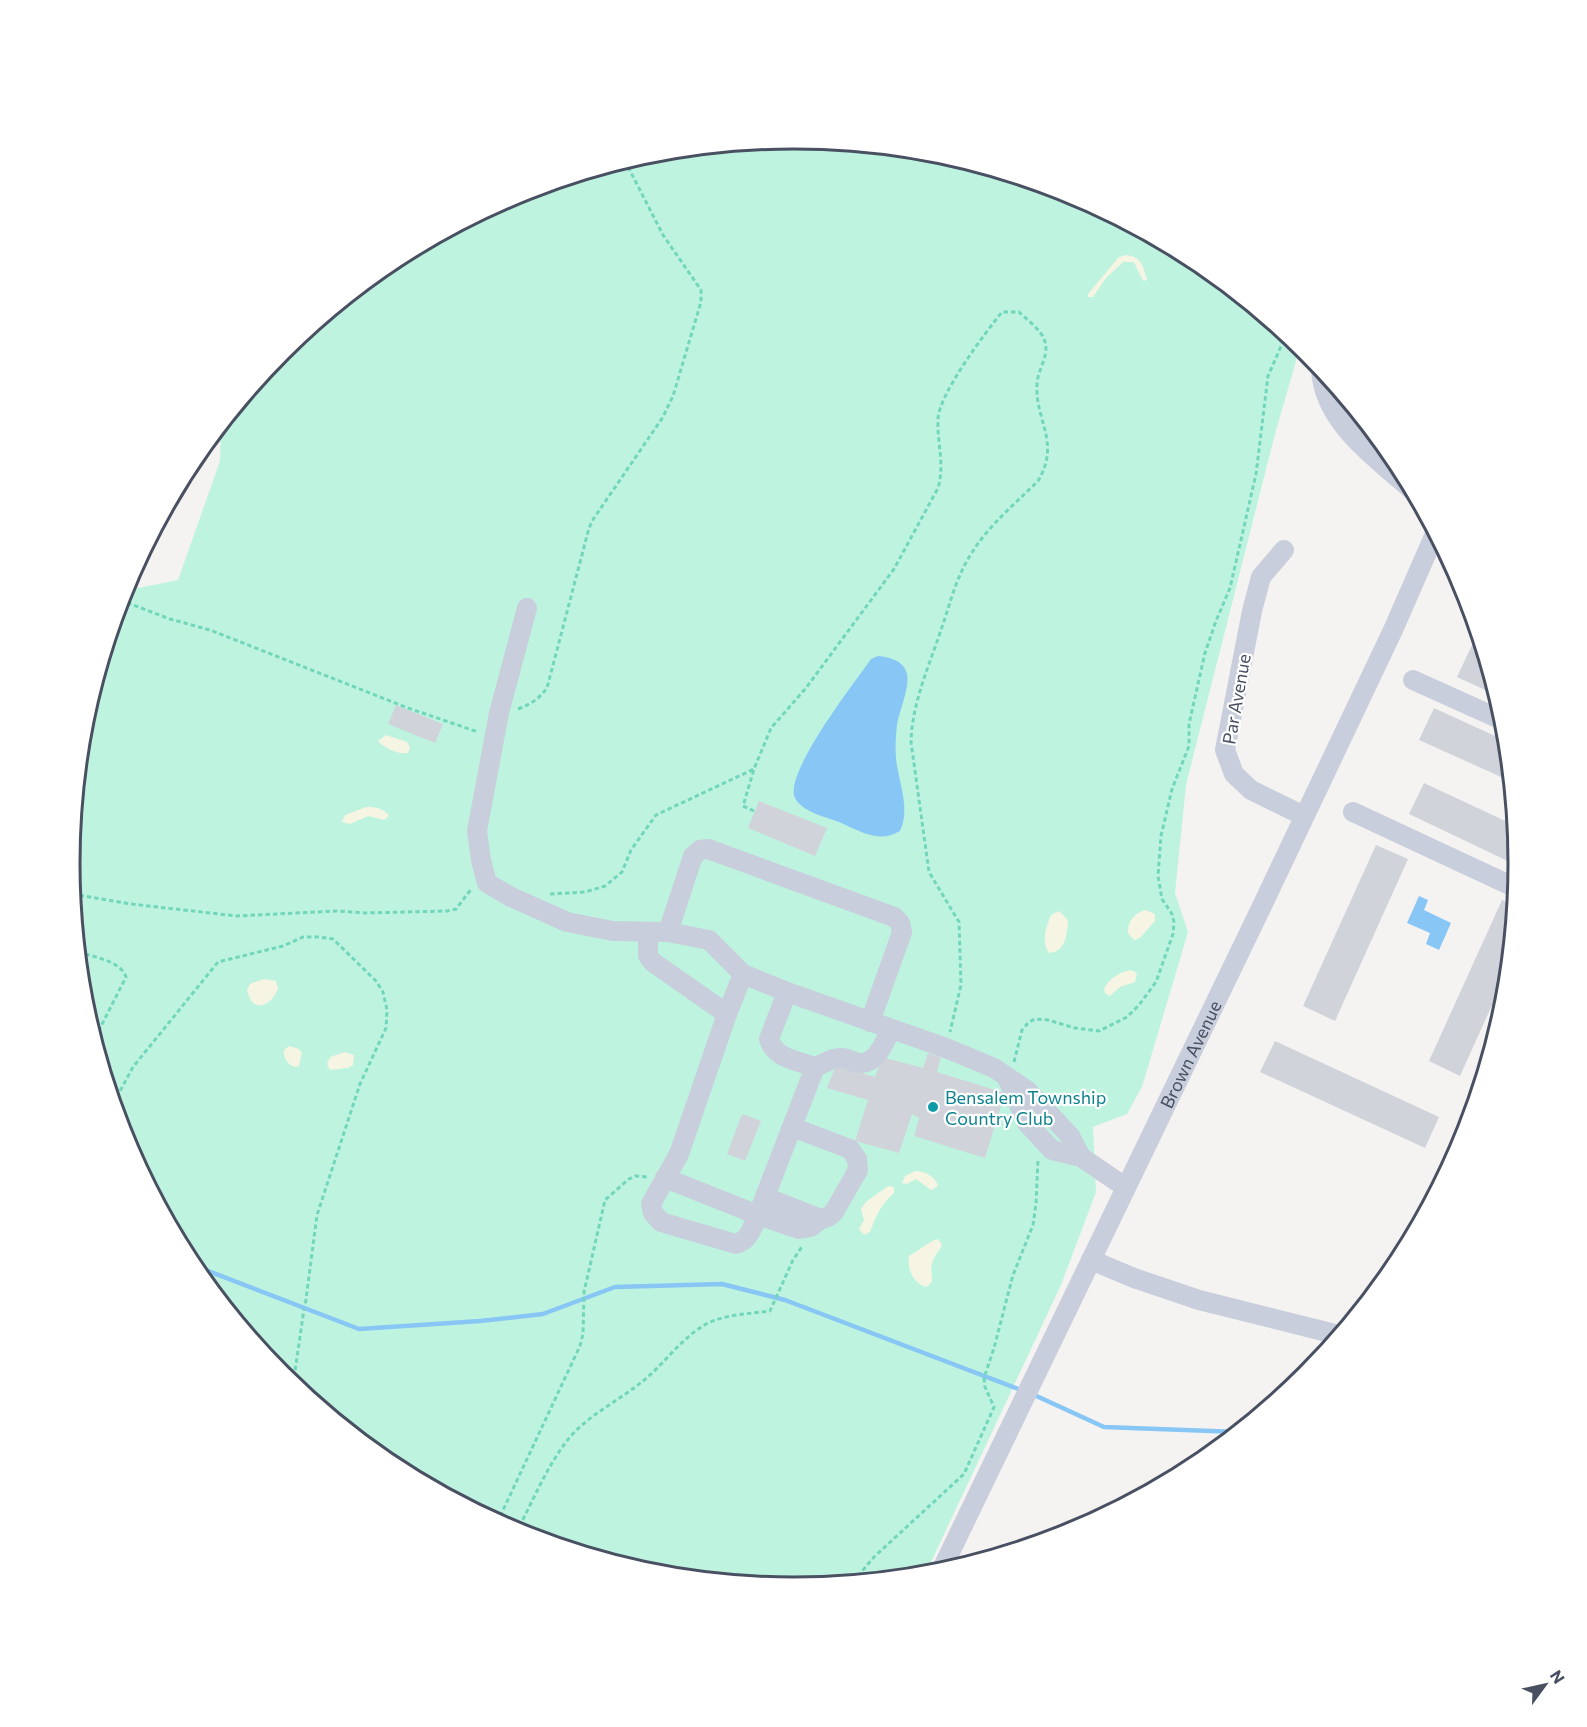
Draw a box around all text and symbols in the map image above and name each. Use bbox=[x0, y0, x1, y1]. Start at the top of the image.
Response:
street label: Par Avenue bbox=[1217, 652, 1255, 746]
street label: Brown Avenue bbox=[1155, 997, 1226, 1112]
place label: Bensalem Township Country Club bbox=[945, 1086, 1106, 1129]
marker: Bensalem Township Country Club bbox=[926, 1100, 940, 1114]
north arrow bbox=[1515, 1655, 1575, 1715]
text: N bbox=[1547, 1666, 1569, 1687]

